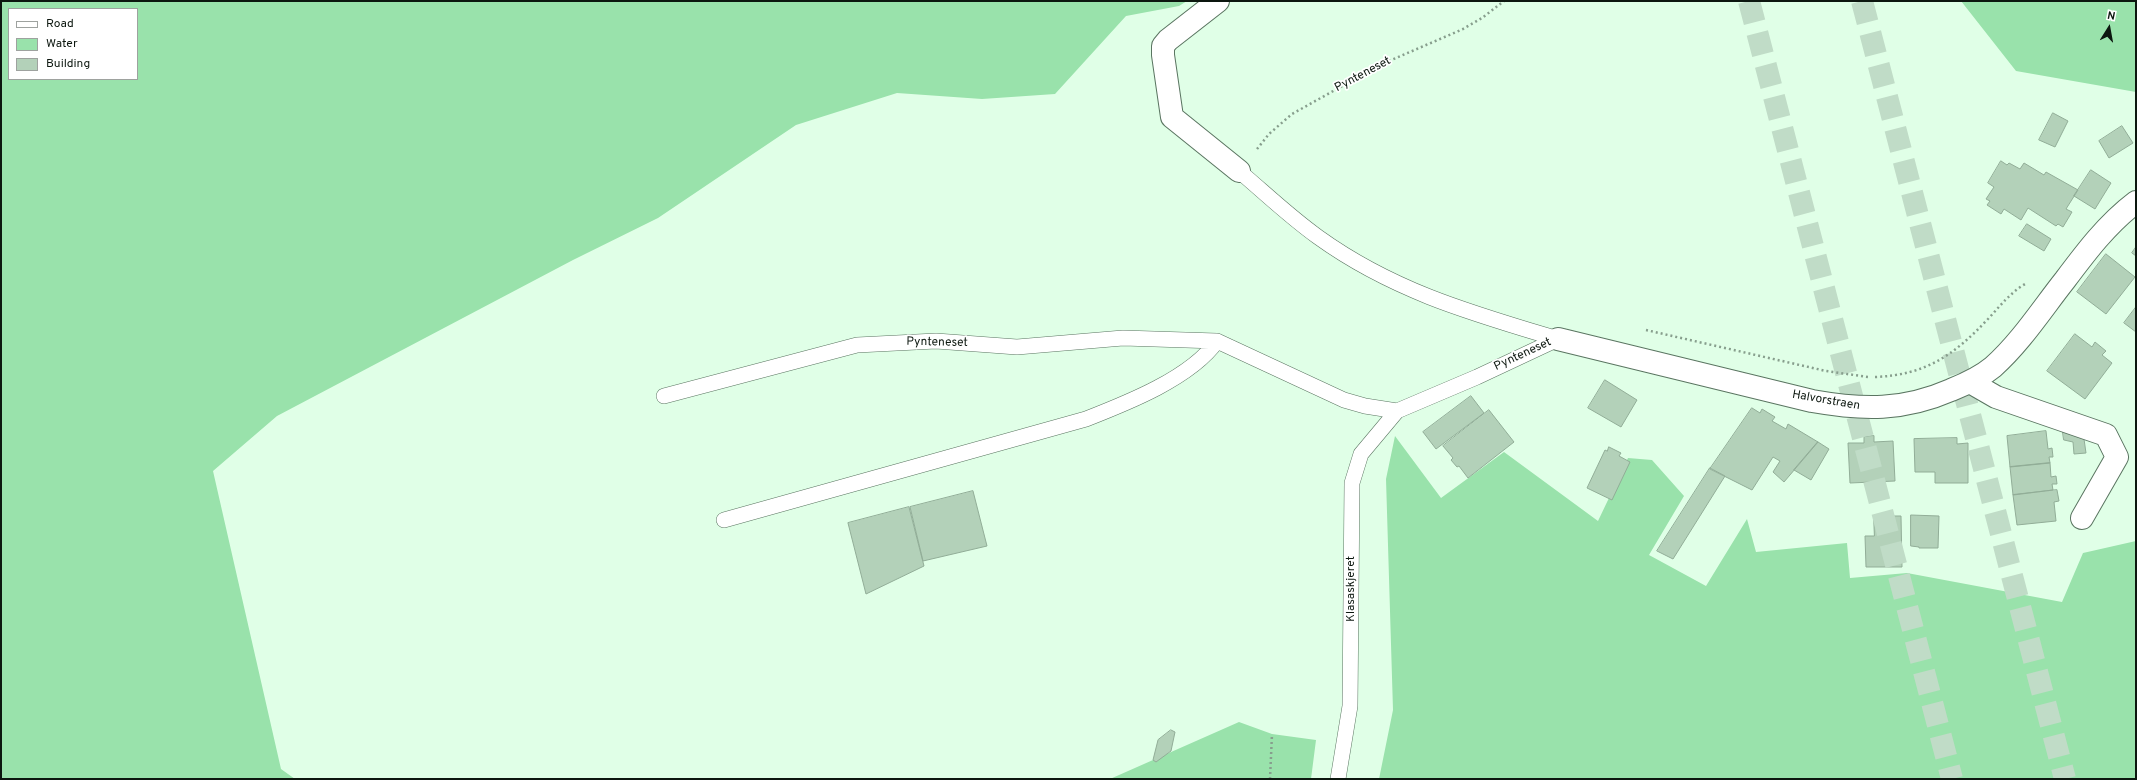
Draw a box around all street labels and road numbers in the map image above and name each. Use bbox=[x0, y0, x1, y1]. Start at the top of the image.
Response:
street label: Pynteneset bbox=[1332, 54, 1394, 96]
street label: Pynteneset bbox=[906, 335, 968, 351]
street label: Pynteneset bbox=[1492, 335, 1554, 375]
street label: Halvorstraen bbox=[1791, 388, 1861, 414]
street label: Klasaskjeret bbox=[1345, 556, 1359, 622]

